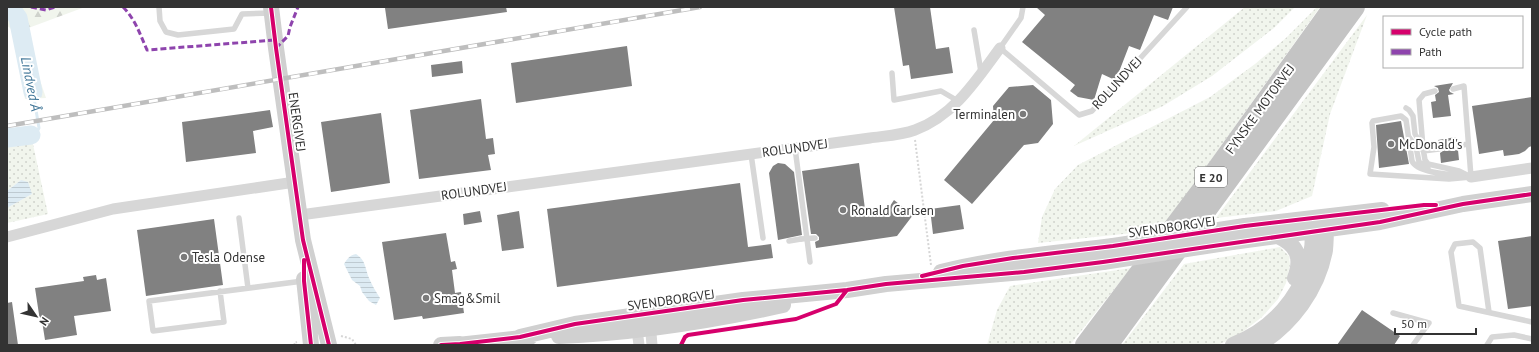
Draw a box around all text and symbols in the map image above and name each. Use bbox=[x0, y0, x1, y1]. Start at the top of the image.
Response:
legend bbox=[1383, 16, 1523, 68]
text: Cycle path bbox=[1419, 24, 1472, 39]
text: Path bbox=[1419, 44, 1442, 59]
street label: ROLUNDVEJ bbox=[1088, 53, 1146, 113]
water label: Lindved Å bbox=[17, 55, 45, 113]
street label: FYNSKE MOTORVEJ bbox=[1222, 61, 1298, 157]
street label: ENERGIVEJ bbox=[284, 91, 310, 153]
place label: Terminalen bbox=[953, 106, 1015, 123]
marker: Terminalen bbox=[1018, 109, 1028, 119]
street label: ROLUNDVEJ bbox=[761, 135, 829, 161]
place label: McDonald's bbox=[1399, 136, 1462, 153]
marker: McDonald's bbox=[1386, 139, 1396, 149]
road number: E 20 bbox=[1195, 167, 1227, 187]
street label: ROLUNDVEJ bbox=[440, 178, 508, 204]
place label: Ronald Carlsen bbox=[851, 202, 934, 219]
marker: Ronald Carlsen bbox=[838, 205, 848, 215]
street label: SVENDBORGVEJ bbox=[1127, 212, 1217, 242]
place label: Tesla Odense bbox=[192, 249, 265, 266]
marker: Tesla Odense bbox=[179, 252, 189, 262]
street label: SVENDBORGVEJ bbox=[626, 285, 716, 315]
place label: Smag&Smil bbox=[434, 290, 500, 307]
marker: Smag&Smil bbox=[421, 293, 431, 303]
north arrow bbox=[16, 296, 56, 336]
scale bar bbox=[1395, 310, 1476, 336]
text: N bbox=[36, 315, 52, 329]
text: 50 m bbox=[1401, 316, 1427, 331]

